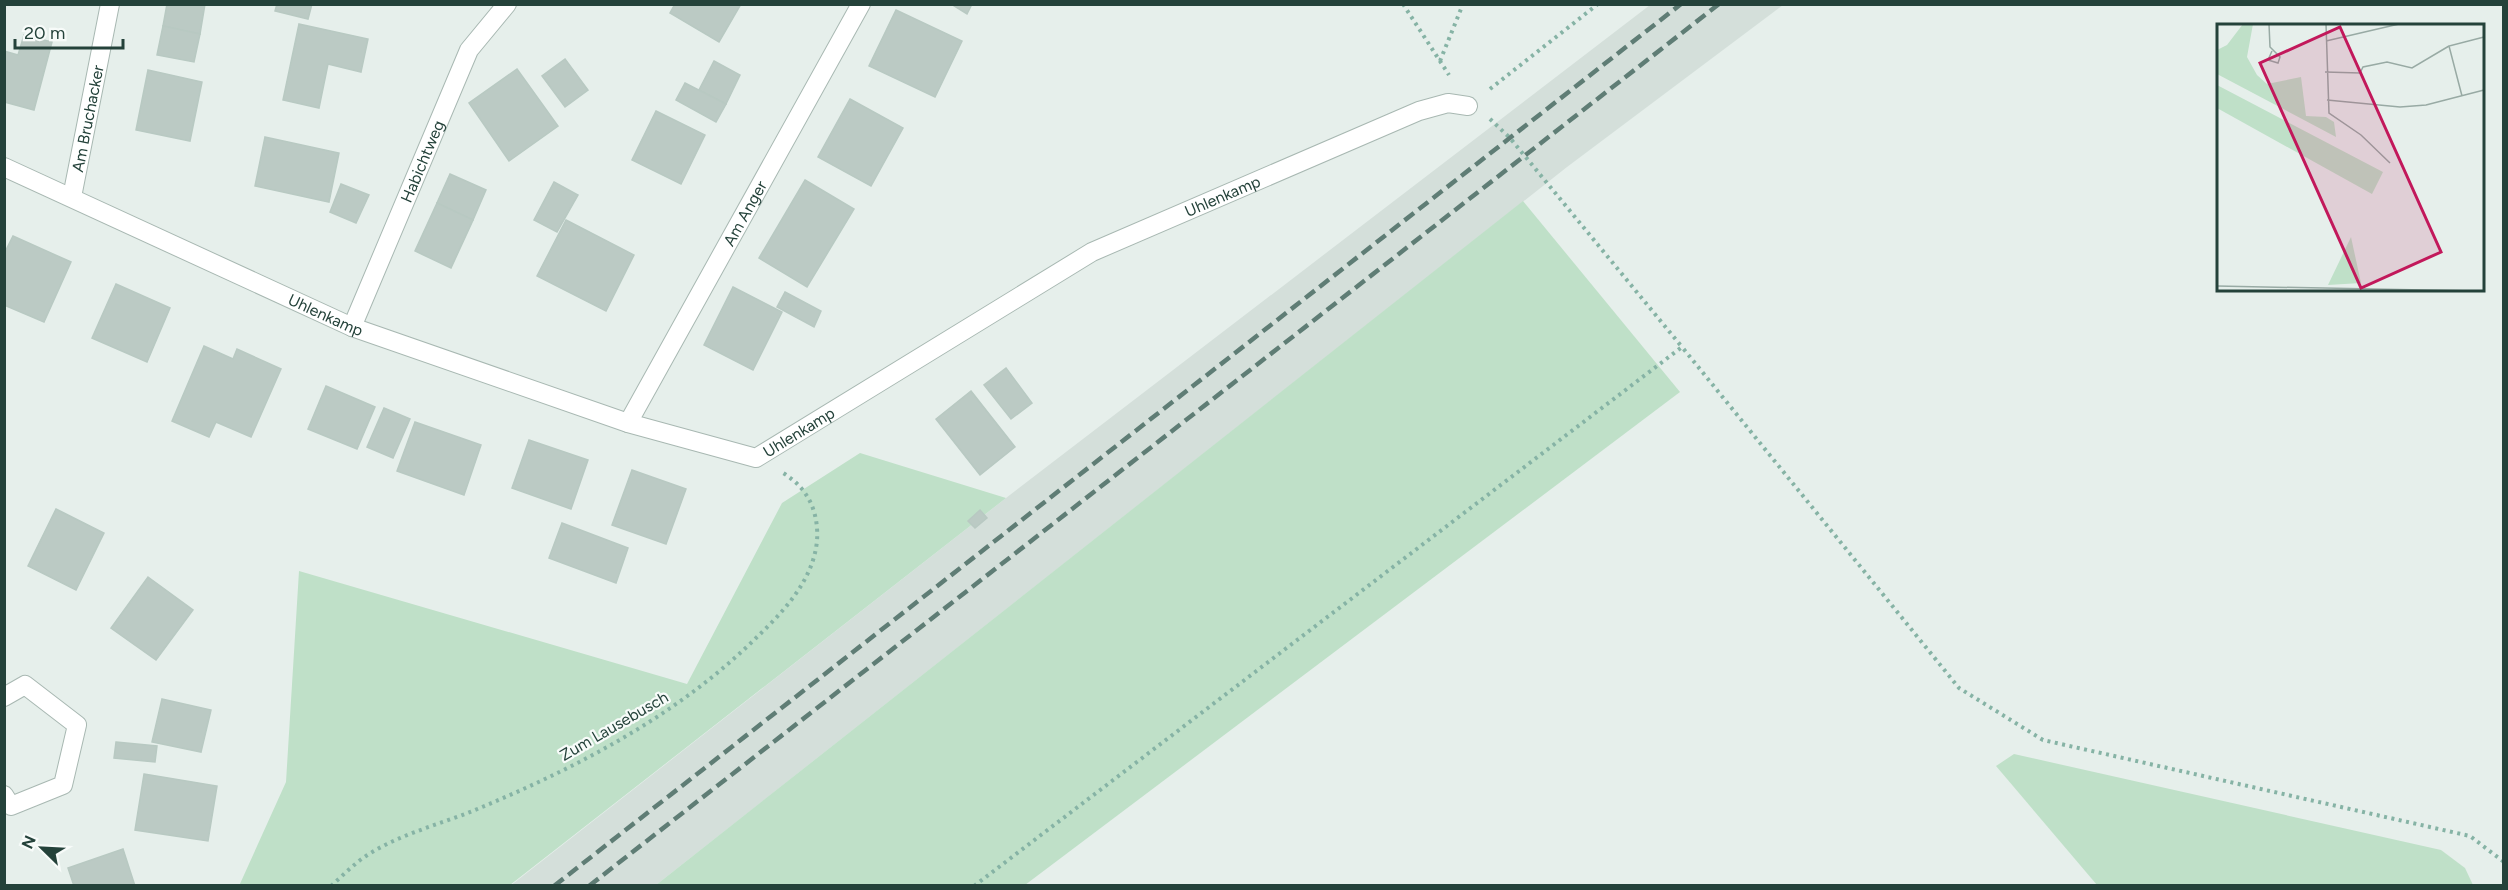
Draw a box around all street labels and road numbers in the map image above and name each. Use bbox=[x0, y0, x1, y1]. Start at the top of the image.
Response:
street label: Am Bruchacker bbox=[68, 63, 107, 174]
street label: Habichtweg bbox=[396, 117, 448, 205]
street label: Uhlenkamp bbox=[1182, 171, 1263, 220]
street label: Am Anger bbox=[719, 177, 771, 249]
street label: Uhlenkamp bbox=[285, 289, 366, 340]
street label: Uhlenkamp bbox=[759, 403, 838, 461]
street label: Zum Lausebusch bbox=[557, 687, 672, 765]

